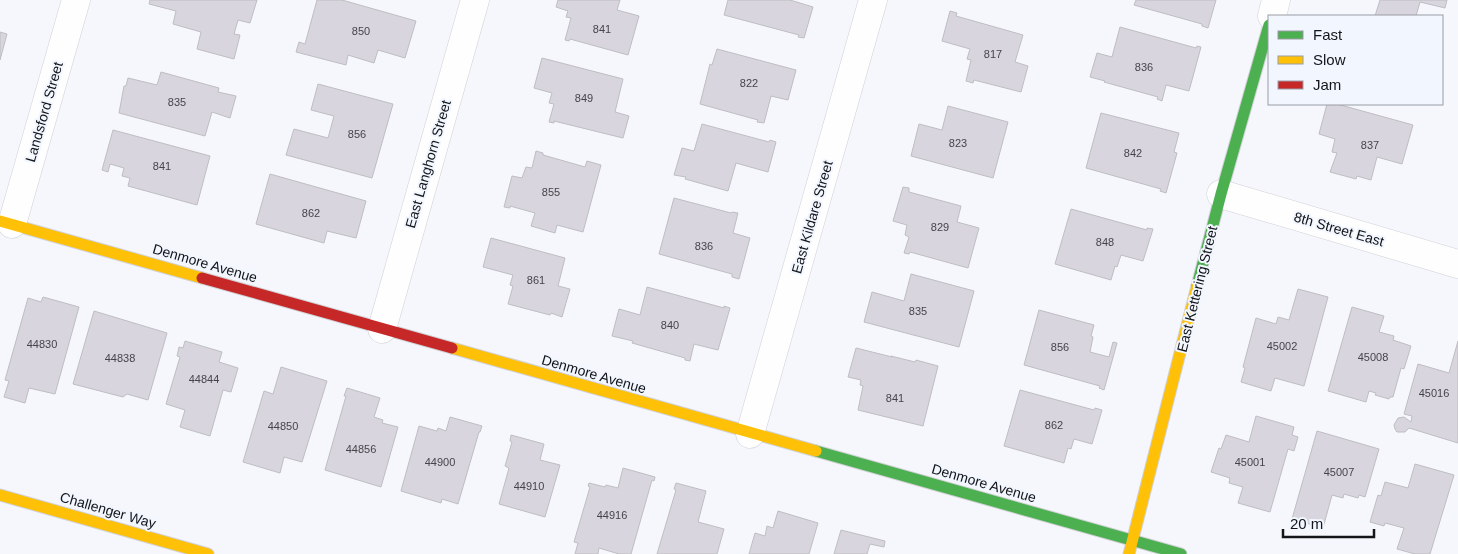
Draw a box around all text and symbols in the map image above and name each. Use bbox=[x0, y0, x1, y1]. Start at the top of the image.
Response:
legend bbox=[1268, 15, 1443, 105]
house number: 841 bbox=[593, 23, 611, 35]
house number: 850 bbox=[352, 25, 370, 37]
text: Fast bbox=[1313, 26, 1343, 43]
house number: 817 bbox=[984, 48, 1002, 60]
text: Slow bbox=[1313, 51, 1346, 68]
street label: Landsford Street bbox=[22, 60, 66, 164]
house number: 836 bbox=[1135, 61, 1153, 73]
text: Jam bbox=[1313, 76, 1341, 93]
house number: 822 bbox=[740, 77, 758, 89]
house number: 849 bbox=[575, 92, 593, 104]
house number: 835 bbox=[168, 96, 186, 108]
street label: East Langhorn Street bbox=[402, 98, 454, 230]
house number: 856 bbox=[348, 128, 366, 140]
house number: 823 bbox=[949, 137, 967, 149]
house number: 837 bbox=[1361, 139, 1379, 151]
house number: 842 bbox=[1124, 147, 1142, 159]
street label: East Kildare Street bbox=[788, 159, 836, 275]
house number: 841 bbox=[153, 160, 171, 172]
house number: 855 bbox=[542, 186, 560, 198]
house number: 862 bbox=[302, 207, 320, 219]
street label: 8th Street East bbox=[1292, 209, 1386, 249]
house number: 829 bbox=[931, 221, 949, 233]
street label: East Kettering Street bbox=[1174, 224, 1220, 354]
house number: 848 bbox=[1096, 236, 1114, 248]
street label: Denmore Avenue bbox=[151, 240, 259, 286]
house number: 836 bbox=[695, 240, 713, 252]
house number: 861 bbox=[527, 274, 545, 286]
house number: 835 bbox=[909, 305, 927, 317]
house number: 840 bbox=[661, 319, 679, 331]
house number: 44830 bbox=[27, 338, 57, 350]
house number: 45002 bbox=[1267, 340, 1297, 352]
house number: 856 bbox=[1051, 341, 1069, 353]
street label: Denmore Avenue bbox=[540, 351, 648, 397]
house number: 45008 bbox=[1358, 351, 1388, 363]
house number: 44838 bbox=[105, 352, 135, 364]
house number: 44844 bbox=[189, 373, 219, 385]
house number: 45016 bbox=[1419, 387, 1449, 399]
house number: 841 bbox=[886, 392, 904, 404]
house number: 862 bbox=[1045, 419, 1063, 431]
house number: 44850 bbox=[268, 420, 298, 432]
house number: 44856 bbox=[346, 443, 376, 455]
house number: 44900 bbox=[425, 456, 455, 468]
house number: 45001 bbox=[1235, 456, 1265, 468]
street label: Denmore Avenue bbox=[930, 460, 1038, 506]
house number: 45007 bbox=[1324, 466, 1354, 478]
house number: 44910 bbox=[514, 480, 544, 492]
street label: Challenger Way bbox=[58, 489, 158, 531]
scale bar bbox=[1283, 506, 1374, 538]
house number: 44916 bbox=[597, 509, 627, 521]
text: 20 m bbox=[1290, 515, 1323, 532]

